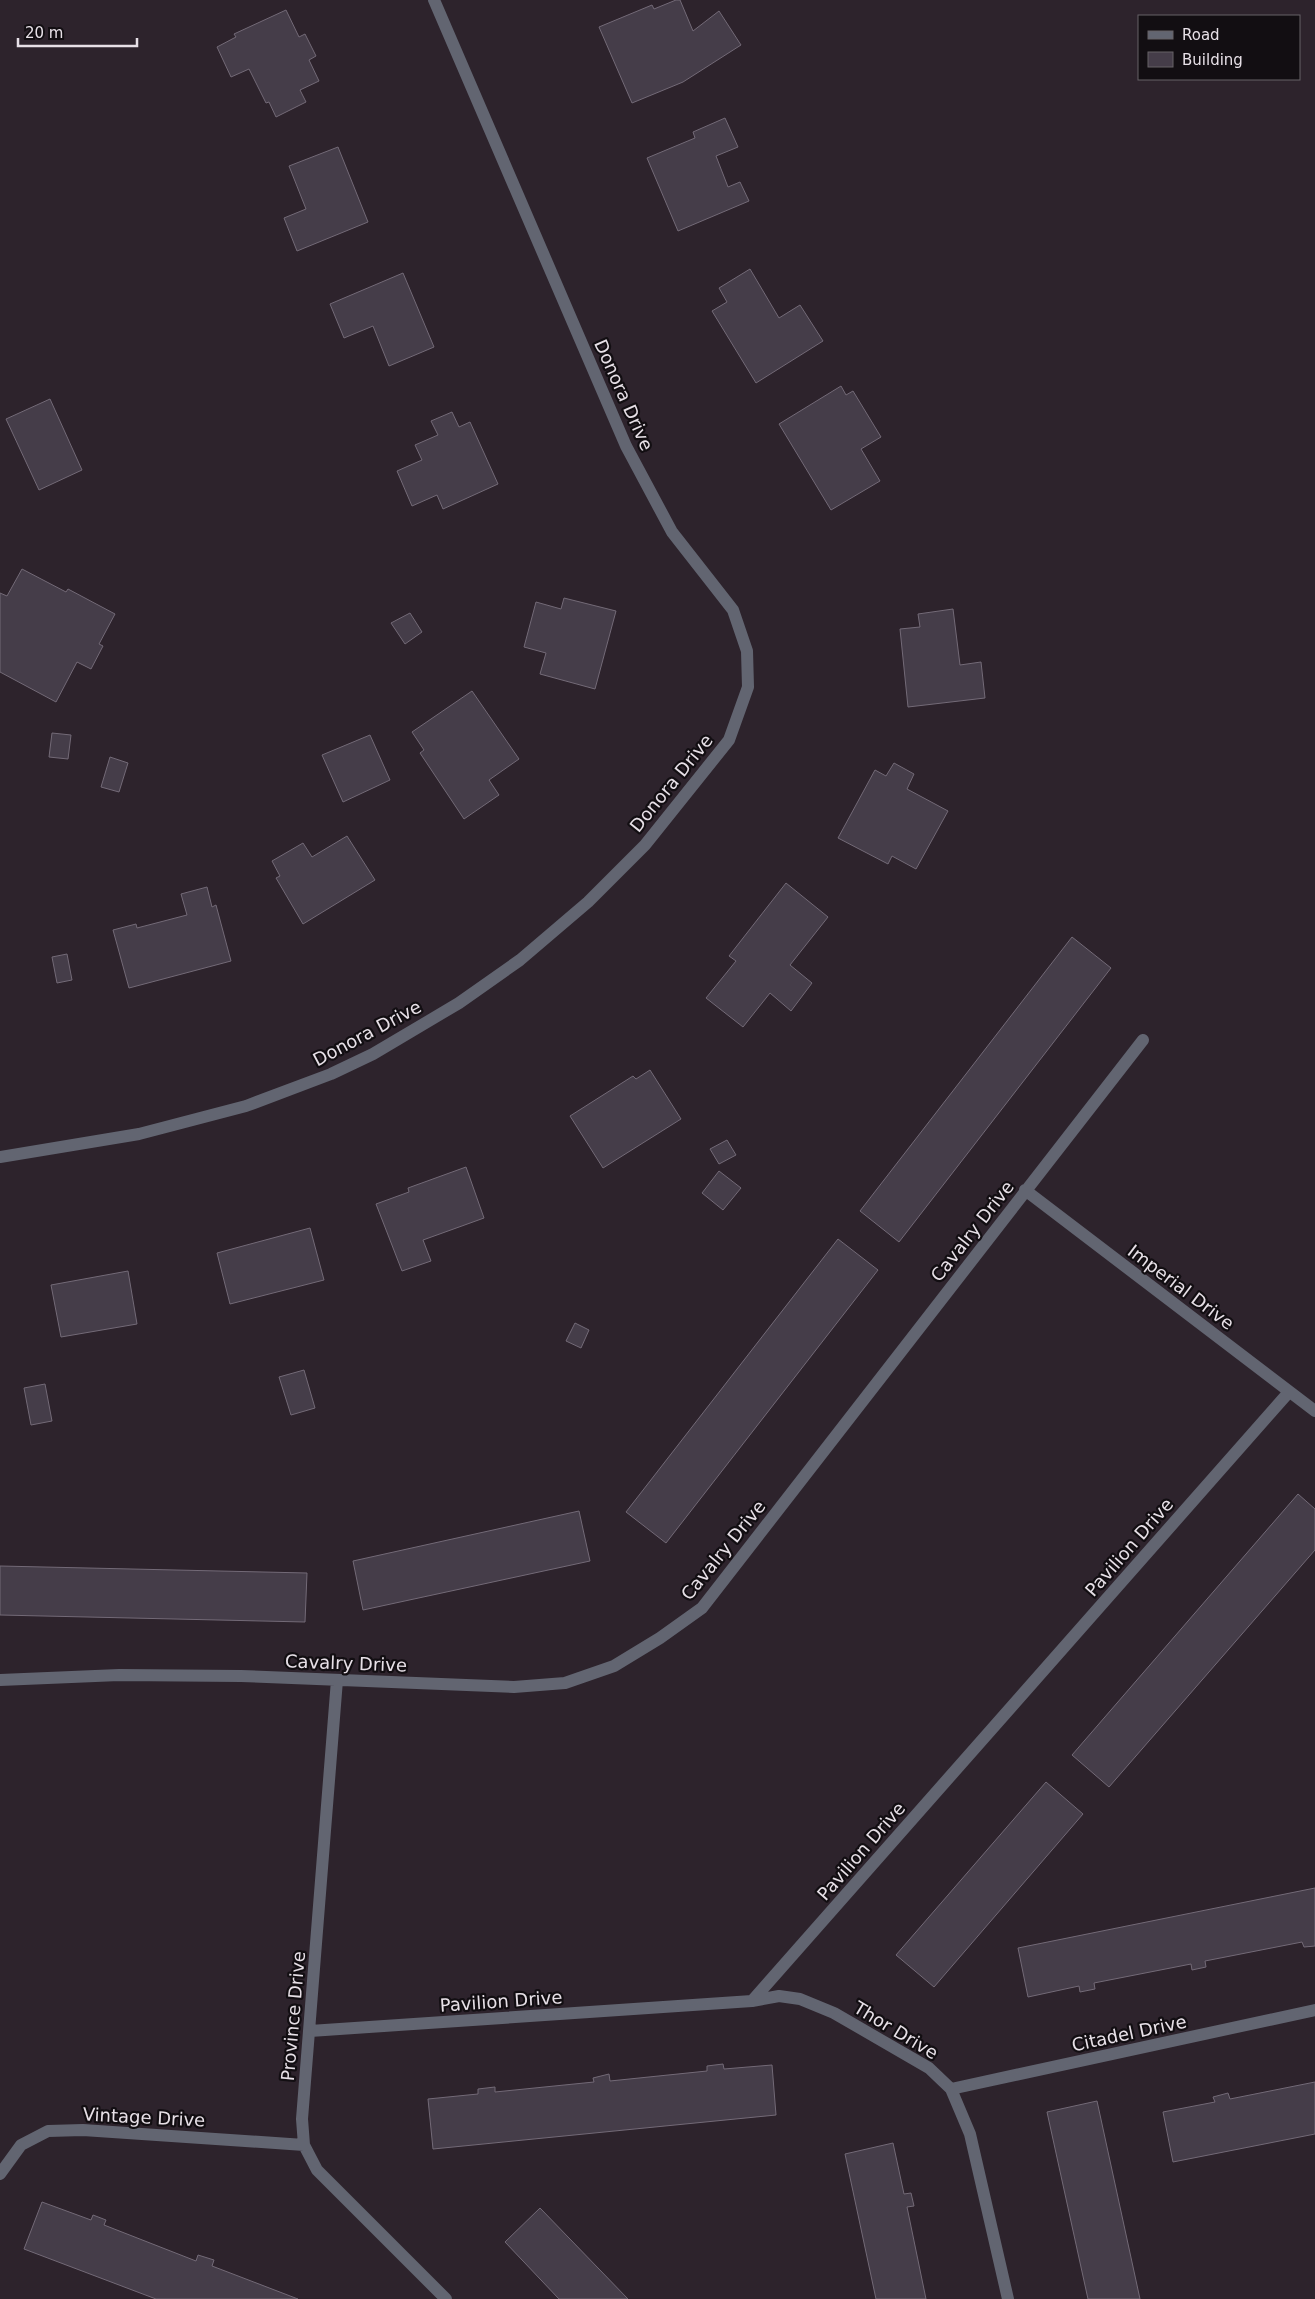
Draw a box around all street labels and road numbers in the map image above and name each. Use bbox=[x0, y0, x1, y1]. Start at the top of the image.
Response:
street label: Donora Drive bbox=[590, 336, 658, 454]
street label: Donora Drive bbox=[625, 730, 717, 836]
street label: Donora Drive bbox=[309, 996, 425, 1070]
street label: Cavalry Drive bbox=[926, 1176, 1018, 1286]
street label: Imperial Drive bbox=[1124, 1240, 1238, 1334]
street label: Pavilion Drive bbox=[1081, 1494, 1177, 1600]
street label: Cavalry Drive bbox=[676, 1496, 770, 1604]
street label: Cavalry Drive bbox=[285, 1650, 407, 1676]
street label: Pavilion Drive bbox=[813, 1798, 909, 1904]
street label: Province Drive bbox=[277, 1950, 309, 2082]
street label: Pavilion Drive bbox=[439, 1986, 563, 2016]
street label: Thor Drive bbox=[849, 1996, 942, 2063]
street label: Citadel Drive bbox=[1070, 2011, 1188, 2055]
street label: Vintage Drive bbox=[82, 2103, 206, 2131]

